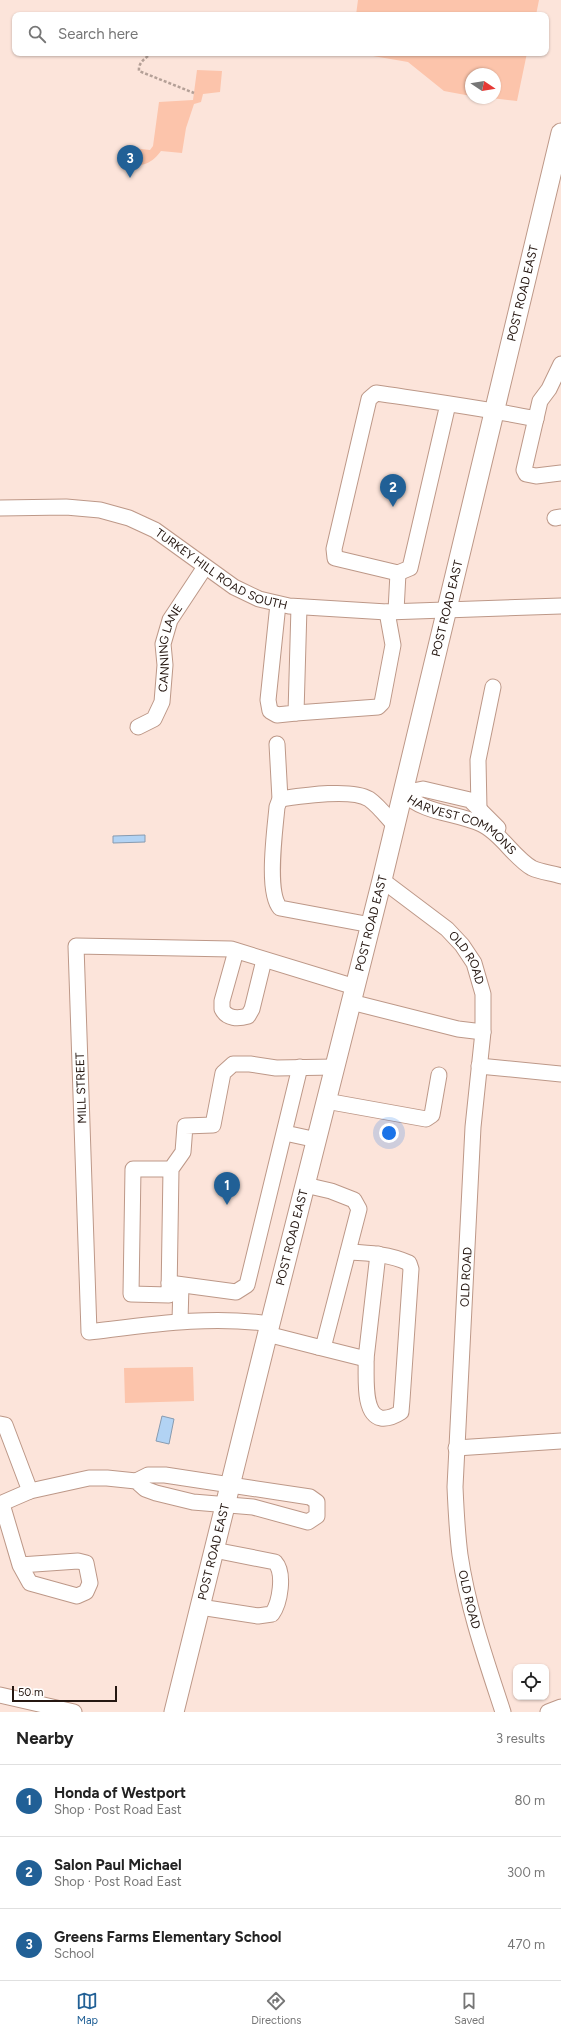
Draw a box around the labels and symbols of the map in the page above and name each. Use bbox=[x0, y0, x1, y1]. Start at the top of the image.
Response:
north arrow bbox=[465, 68, 501, 104]
pin: 3 bbox=[117, 145, 143, 178]
street label: POST ROAD EAST bbox=[504, 243, 541, 343]
pin: 2 bbox=[380, 474, 406, 507]
street label: TURKEY HILL ROAD SOUTH bbox=[153, 526, 289, 612]
street label: POST ROAD EAST bbox=[429, 558, 465, 658]
street label: CANNING LANE bbox=[156, 602, 185, 693]
street label: HARVEST COMMONS bbox=[405, 792, 519, 858]
street label: POST ROAD EAST bbox=[352, 873, 390, 973]
street label: OLD ROAD bbox=[446, 928, 487, 986]
street label: MILL STREET bbox=[73, 1052, 89, 1124]
your location bbox=[379, 1123, 399, 1143]
pin: 1 bbox=[214, 1172, 240, 1205]
street label: POST ROAD EAST bbox=[273, 1188, 311, 1287]
street label: OLD ROAD bbox=[457, 1247, 475, 1307]
street label: POST ROAD EAST bbox=[195, 1502, 232, 1601]
street label: OLD ROAD bbox=[456, 1569, 483, 1631]
scale bar bbox=[12, 1684, 117, 1703]

